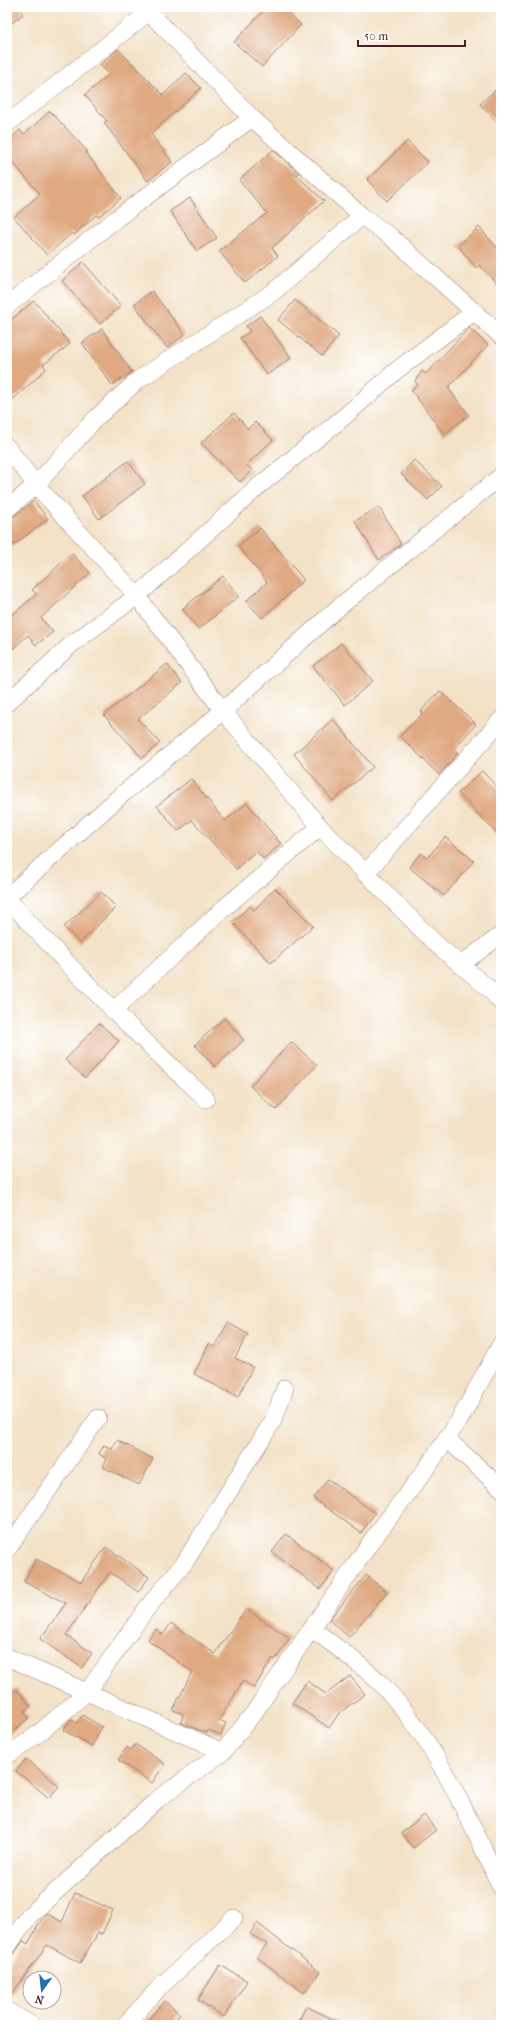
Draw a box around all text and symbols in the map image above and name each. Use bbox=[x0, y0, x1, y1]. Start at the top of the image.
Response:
scale bar bbox=[358, 22, 465, 48]
text: 50 m bbox=[364, 29, 388, 43]
north arrow bbox=[22, 1970, 62, 2010]
text: N bbox=[33, 1992, 45, 2007]

